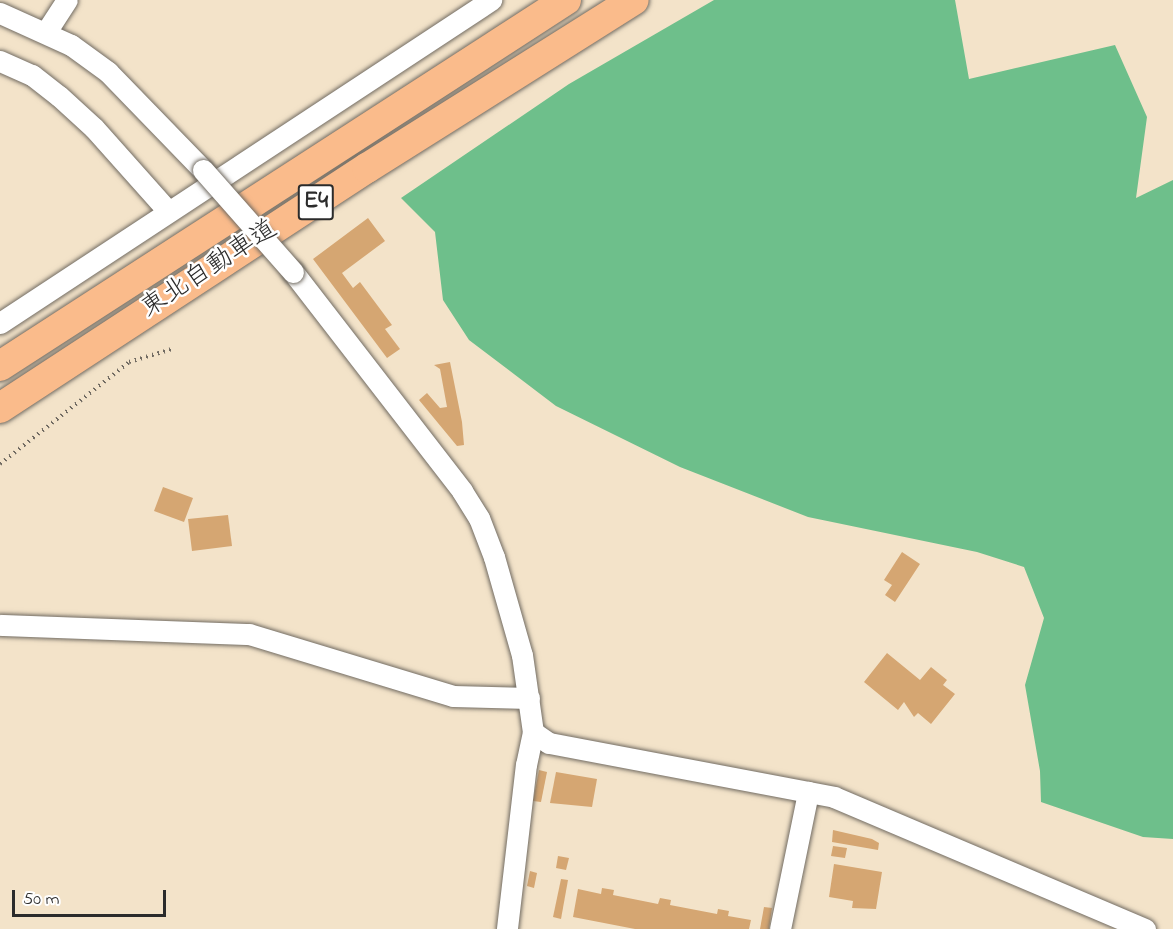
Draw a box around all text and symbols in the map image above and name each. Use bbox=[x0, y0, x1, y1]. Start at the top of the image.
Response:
road number: E4 bbox=[296, 181, 336, 223]
street label: 東北自動車道 bbox=[136, 214, 284, 326]
scale bar bbox=[15, 878, 170, 916]
text: 50 m bbox=[23, 887, 60, 913]

